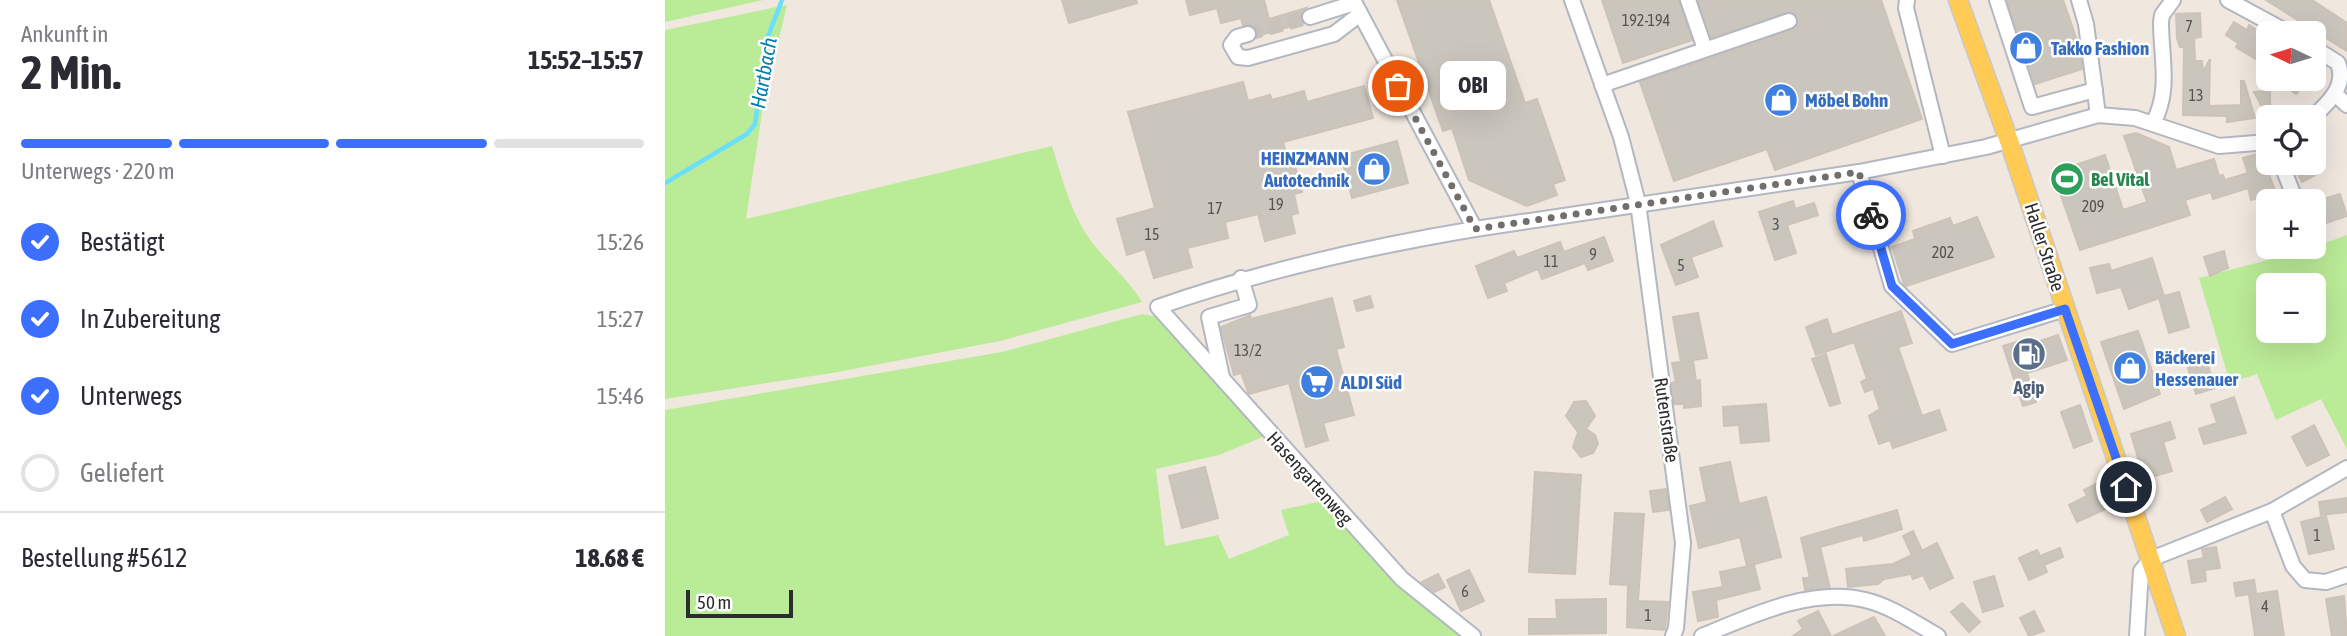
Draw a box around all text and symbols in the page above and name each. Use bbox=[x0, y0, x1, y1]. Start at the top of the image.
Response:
house number: 192-194 bbox=[1622, 11, 1670, 29]
house number: 7 bbox=[2185, 17, 2193, 35]
text: Ankunft in bbox=[21, 21, 108, 47]
north arrow bbox=[2256, 21, 2326, 91]
map controls bbox=[2256, 21, 2326, 343]
shop icon: Takko Fashion bbox=[2007, 29, 2045, 67]
water label: Hartbach bbox=[745, 35, 781, 110]
place label: Takko Fashion bbox=[2051, 37, 2149, 59]
text: 15:52–15:57 bbox=[528, 45, 644, 75]
text: 2 Min. bbox=[21, 46, 121, 99]
pin bbox=[1368, 56, 1428, 116]
callout: OBI bbox=[1440, 62, 1507, 110]
icon: bag bbox=[1379, 67, 1417, 105]
text: OBI bbox=[1458, 72, 1488, 98]
shop icon: Möbel Bohn bbox=[1762, 81, 1800, 119]
house number: 13 bbox=[2188, 86, 2204, 104]
place label: Möbel Bohn bbox=[1805, 89, 1888, 111]
button: locate bbox=[2256, 105, 2326, 175]
place label: HEINZMANN Autotechnik bbox=[1261, 147, 1350, 191]
shop icon: HEINZMANN Autotechnik bbox=[1355, 150, 1393, 188]
text: Unterwegs · 220 m bbox=[21, 158, 175, 184]
sports icon: Bel Vital bbox=[2048, 160, 2086, 198]
place label: Bel Vital bbox=[2091, 168, 2150, 190]
courier bbox=[1836, 180, 1906, 250]
button: + bbox=[2256, 189, 2326, 259]
house number: 19 bbox=[1268, 195, 1284, 213]
icon: bike bbox=[1852, 196, 1890, 234]
house number: 209 bbox=[2082, 197, 2104, 215]
house number: 17 bbox=[1207, 199, 1223, 217]
street label: Haller Straße bbox=[2020, 200, 2070, 294]
house number: 3 bbox=[1772, 215, 1780, 233]
icon: check bbox=[21, 223, 59, 261]
house number: 15 bbox=[1144, 225, 1160, 243]
text: Bestätigt bbox=[80, 227, 165, 257]
text: 15:26 bbox=[597, 229, 644, 255]
house number: 202 bbox=[1932, 243, 1954, 261]
house number: 9 bbox=[1589, 245, 1597, 263]
house number: 11 bbox=[1543, 252, 1559, 270]
house number: 5 bbox=[1677, 256, 1685, 274]
button: − bbox=[2256, 273, 2326, 343]
icon: check bbox=[21, 300, 59, 338]
text: In Zubereitung bbox=[80, 304, 220, 334]
text: 15:27 bbox=[597, 306, 644, 332]
fuel station icon: Agip bbox=[2010, 335, 2048, 373]
house number: 13/2 bbox=[1234, 341, 1262, 359]
place label: Bäckerei Hessenauer bbox=[2155, 346, 2239, 390]
shop icon: Bäckerei Hessenauer bbox=[2111, 349, 2149, 387]
supermarket icon: ALDI Süd bbox=[1298, 363, 1336, 401]
place label: ALDI Süd bbox=[1340, 371, 1402, 393]
street label: Rutenstraße bbox=[1650, 376, 1684, 464]
place label: Agip bbox=[2013, 376, 2044, 398]
icon: check bbox=[21, 377, 59, 415]
text: Unterwegs bbox=[80, 381, 182, 411]
text: 15:46 bbox=[597, 383, 644, 409]
street label: Hasengartenweg bbox=[1262, 427, 1358, 530]
pin bbox=[2096, 457, 2156, 517]
text: Geliefert bbox=[80, 458, 164, 488]
icon: home bbox=[2107, 468, 2145, 506]
house number: 1 bbox=[2313, 526, 2321, 544]
text: Bestellung #5612 bbox=[21, 543, 187, 573]
text: 18.68 € bbox=[575, 543, 644, 573]
house number: 6 bbox=[1461, 582, 1469, 600]
scale bar bbox=[686, 587, 793, 619]
text: 50 m bbox=[697, 591, 731, 613]
house number: 4 bbox=[2261, 597, 2269, 615]
house number: 1 bbox=[1644, 606, 1652, 624]

